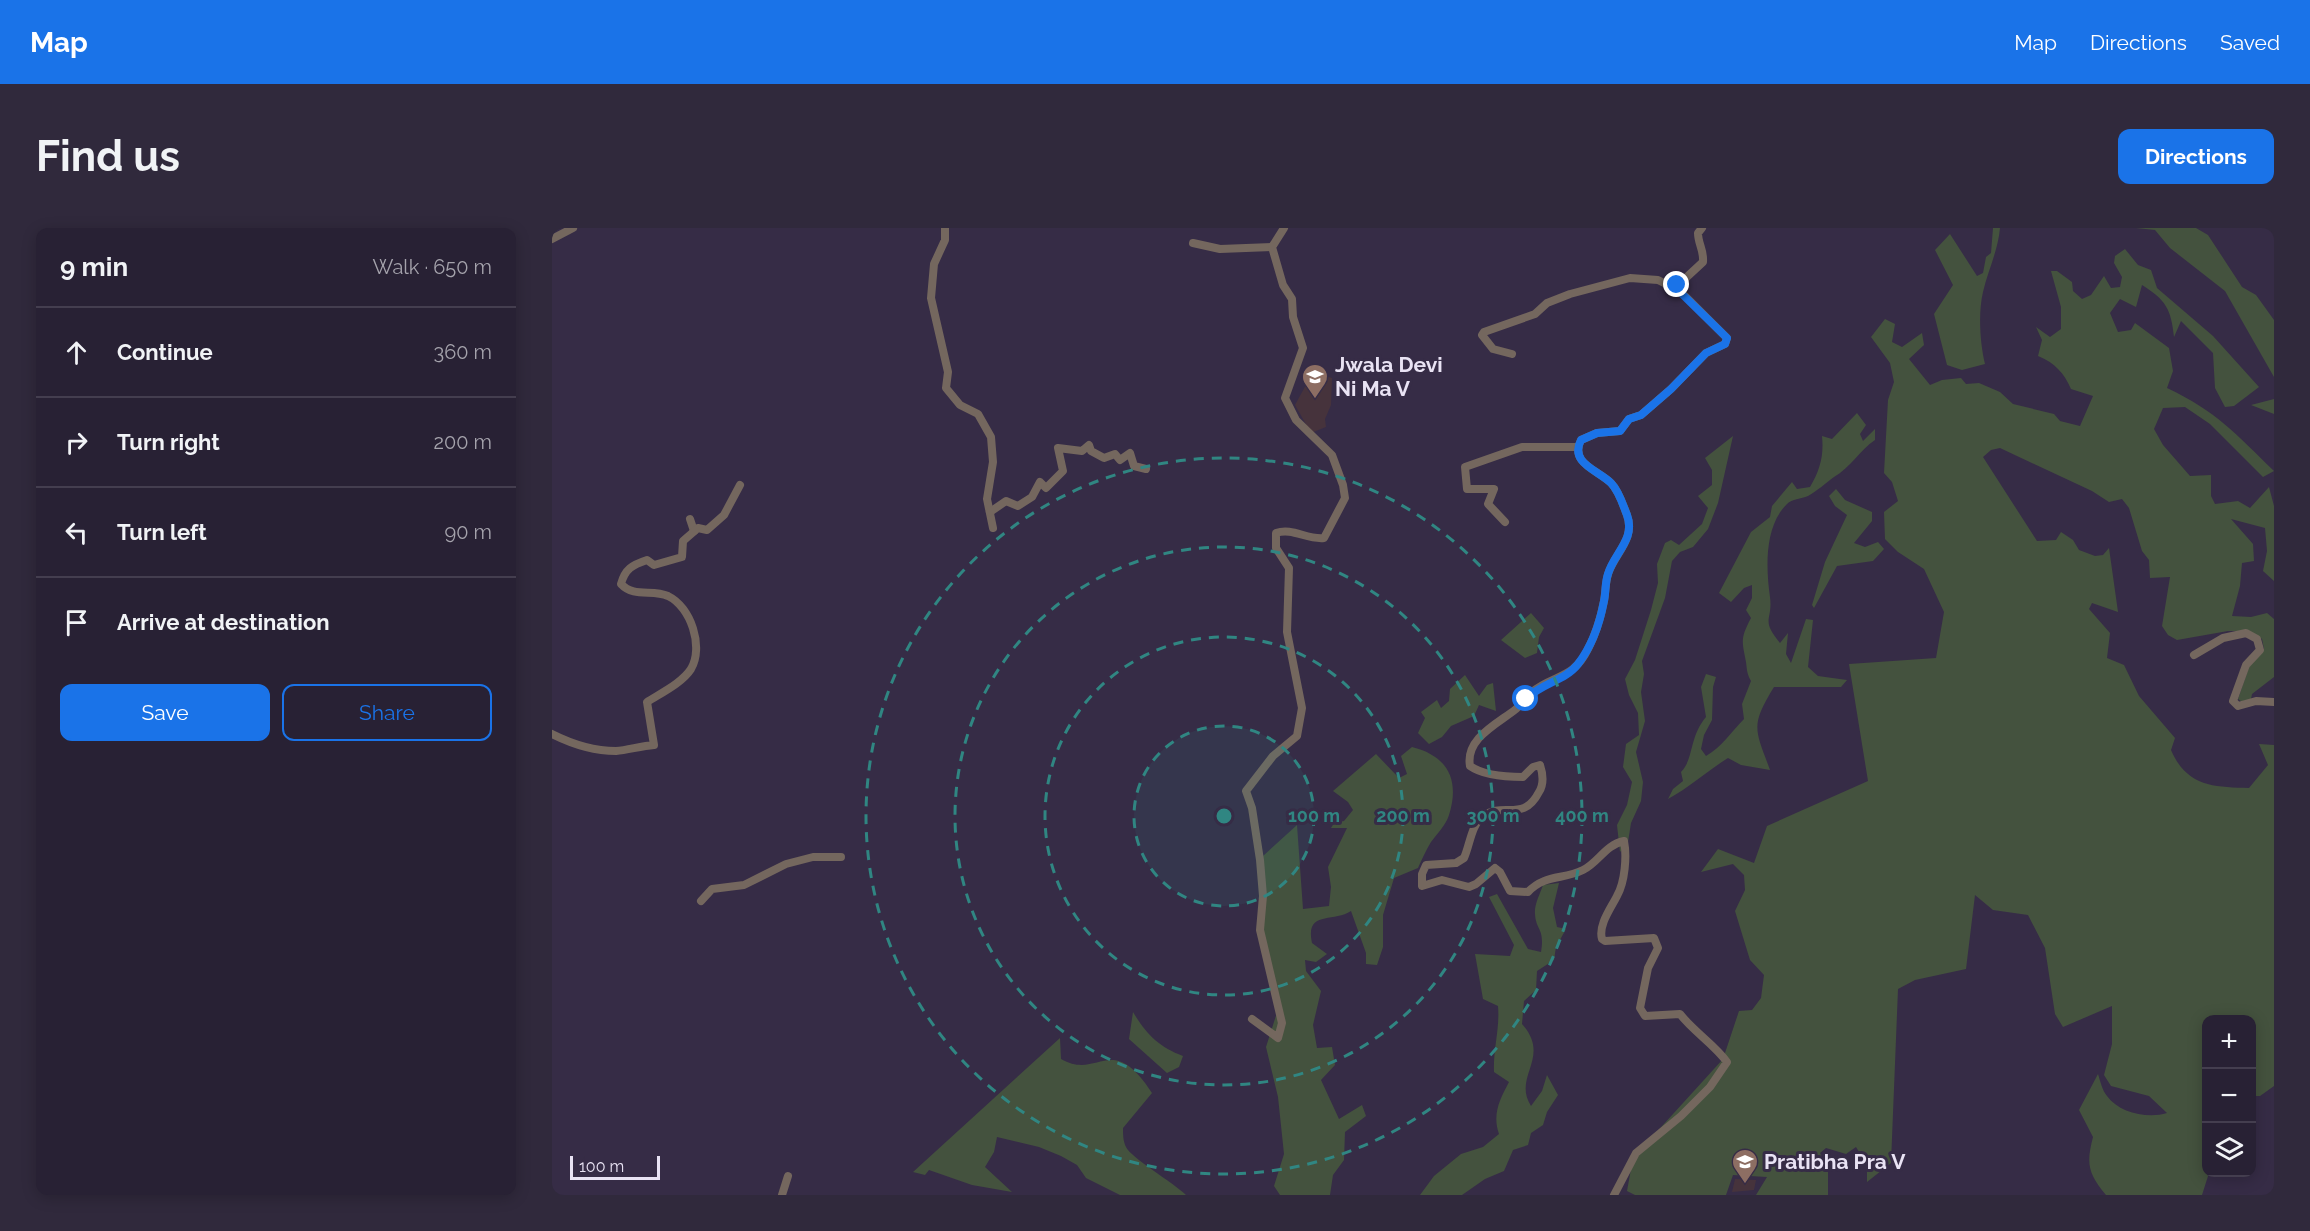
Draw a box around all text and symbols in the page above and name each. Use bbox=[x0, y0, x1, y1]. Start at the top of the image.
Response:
text: Map bbox=[30, 26, 88, 59]
text: Map bbox=[2014, 30, 2057, 55]
text: Directions bbox=[2090, 30, 2187, 55]
text: Saved bbox=[2220, 30, 2280, 55]
button: Directions bbox=[2118, 129, 2274, 184]
text: Find us bbox=[36, 132, 180, 181]
text: 9 min bbox=[60, 252, 128, 282]
text: Walk · 650 m bbox=[373, 255, 492, 279]
route end bbox=[1663, 271, 1689, 297]
icon: ahead bbox=[60, 336, 93, 369]
text: Continue bbox=[117, 339, 213, 365]
text: 360 m bbox=[434, 340, 492, 364]
place label: Jwala Devi Ni Ma V bbox=[1335, 352, 1443, 401]
school or university icon: Jwala Devi Ni Ma V bbox=[1300, 362, 1330, 400]
icon: right bbox=[60, 426, 93, 459]
text: Turn right bbox=[117, 429, 220, 455]
text: 200 m bbox=[434, 430, 492, 454]
icon: left bbox=[60, 516, 93, 549]
text: Turn left bbox=[117, 519, 207, 545]
text: 90 m bbox=[445, 520, 492, 544]
icon: arrive bbox=[60, 606, 93, 639]
text: Arrive at destination bbox=[117, 609, 330, 635]
button: Save bbox=[60, 684, 270, 741]
button: Share bbox=[282, 684, 492, 741]
route start bbox=[1512, 685, 1538, 711]
text: 100 m bbox=[1288, 805, 1340, 826]
text: 200 m bbox=[1376, 805, 1430, 826]
text: 300 m bbox=[1466, 805, 1520, 826]
text: 400 m bbox=[1555, 805, 1609, 826]
centre of rings bbox=[1214, 806, 1234, 826]
map controls bbox=[2202, 1015, 2256, 1177]
button: + bbox=[2202, 1015, 2256, 1069]
button: − bbox=[2202, 1069, 2256, 1123]
button: layers bbox=[2202, 1123, 2256, 1177]
school or university icon: Pratibha Pra V bbox=[1730, 1147, 1760, 1185]
place label: Pratibha Pra V bbox=[1764, 1149, 1906, 1174]
scale bar bbox=[570, 1153, 660, 1180]
text: 100 m bbox=[579, 1157, 624, 1176]

